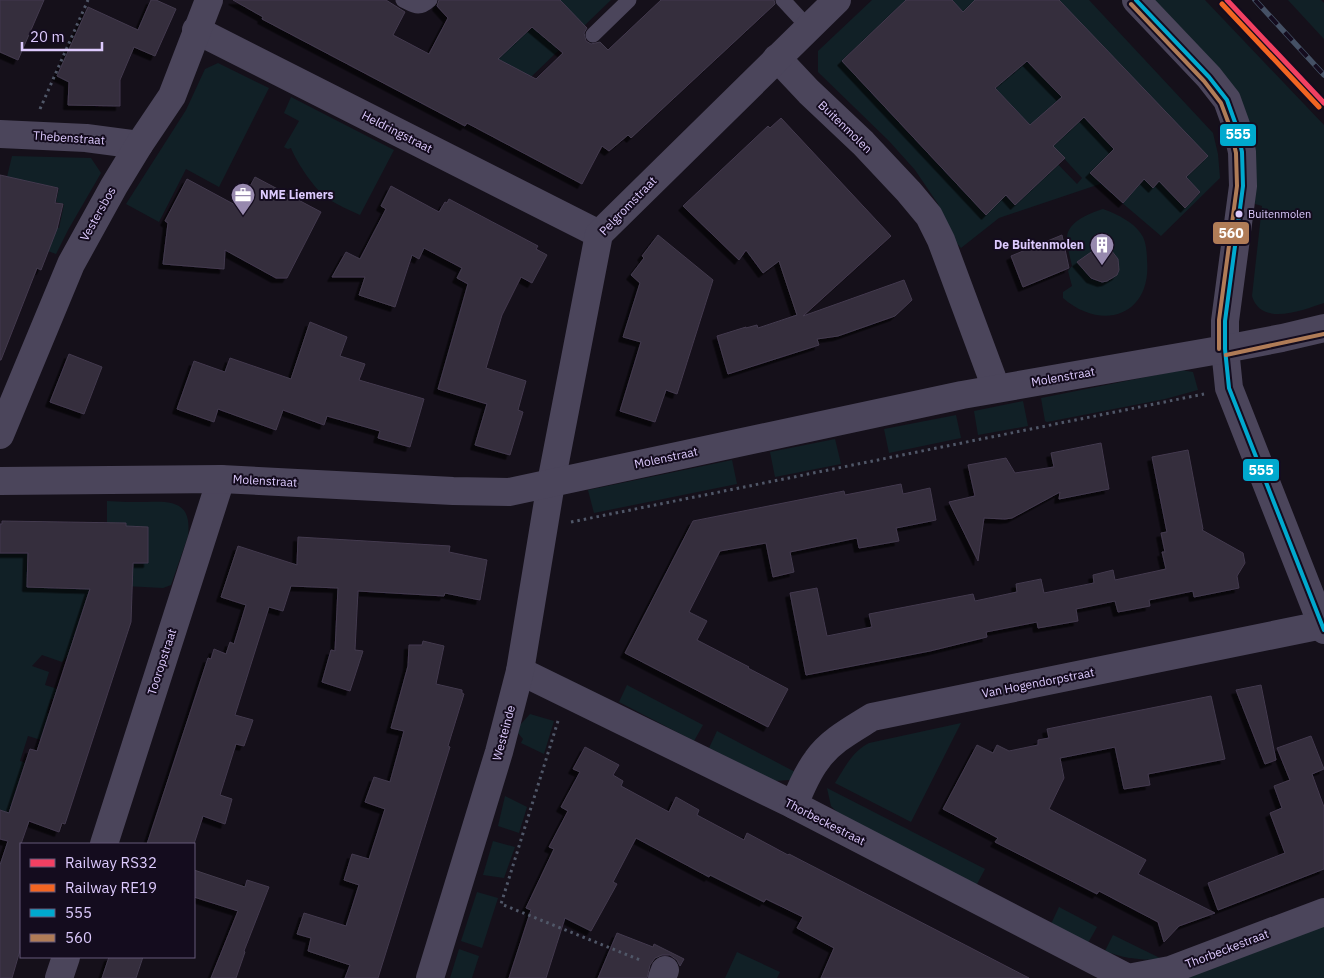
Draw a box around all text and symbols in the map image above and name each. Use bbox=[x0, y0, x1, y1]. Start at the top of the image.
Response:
scale bar bbox=[22, 20, 102, 52]
text: 20 m bbox=[30, 27, 65, 46]
street label: Buitenmolen bbox=[815, 97, 875, 156]
street label: Heldringstraat bbox=[359, 107, 435, 156]
line badge: 555 bbox=[1219, 123, 1257, 147]
text: 555 bbox=[1225, 125, 1251, 143]
street label: Thebenstraat bbox=[33, 128, 105, 147]
street label: Pelgromstraat bbox=[596, 173, 659, 238]
office icon: NME Liemers bbox=[230, 182, 256, 216]
street label: Vestersbos bbox=[77, 184, 119, 244]
place label: NME Liemers bbox=[260, 187, 334, 202]
place label: Buitenmolen bbox=[1248, 207, 1311, 221]
marker: Buitenmolen bbox=[1234, 209, 1244, 219]
line badge: 560 bbox=[1212, 221, 1250, 245]
text: 560 bbox=[1218, 224, 1244, 242]
building icon: De Buitenmolen bbox=[1089, 232, 1115, 266]
place label: De Buitenmolen bbox=[994, 237, 1084, 252]
street label: Molenstraat bbox=[1030, 364, 1096, 389]
street label: Molenstraat bbox=[633, 443, 699, 472]
line badge: 555 bbox=[1242, 458, 1280, 482]
text: 555 bbox=[1248, 461, 1274, 479]
street label: Molenstraat bbox=[232, 471, 298, 490]
street label: Tooropstraat bbox=[144, 627, 179, 697]
street label: Van Hogendorpstraat bbox=[980, 664, 1095, 701]
street label: Westeinde bbox=[489, 703, 518, 762]
street label: Thorbeckestraat bbox=[782, 795, 868, 848]
legend bbox=[20, 843, 195, 958]
text: Railway RS32 bbox=[65, 853, 157, 872]
text: Railway RE19 bbox=[65, 878, 157, 897]
text: 555 bbox=[65, 903, 92, 922]
street label: Thorbeckestraat bbox=[1183, 926, 1271, 971]
text: 560 bbox=[65, 928, 92, 947]

